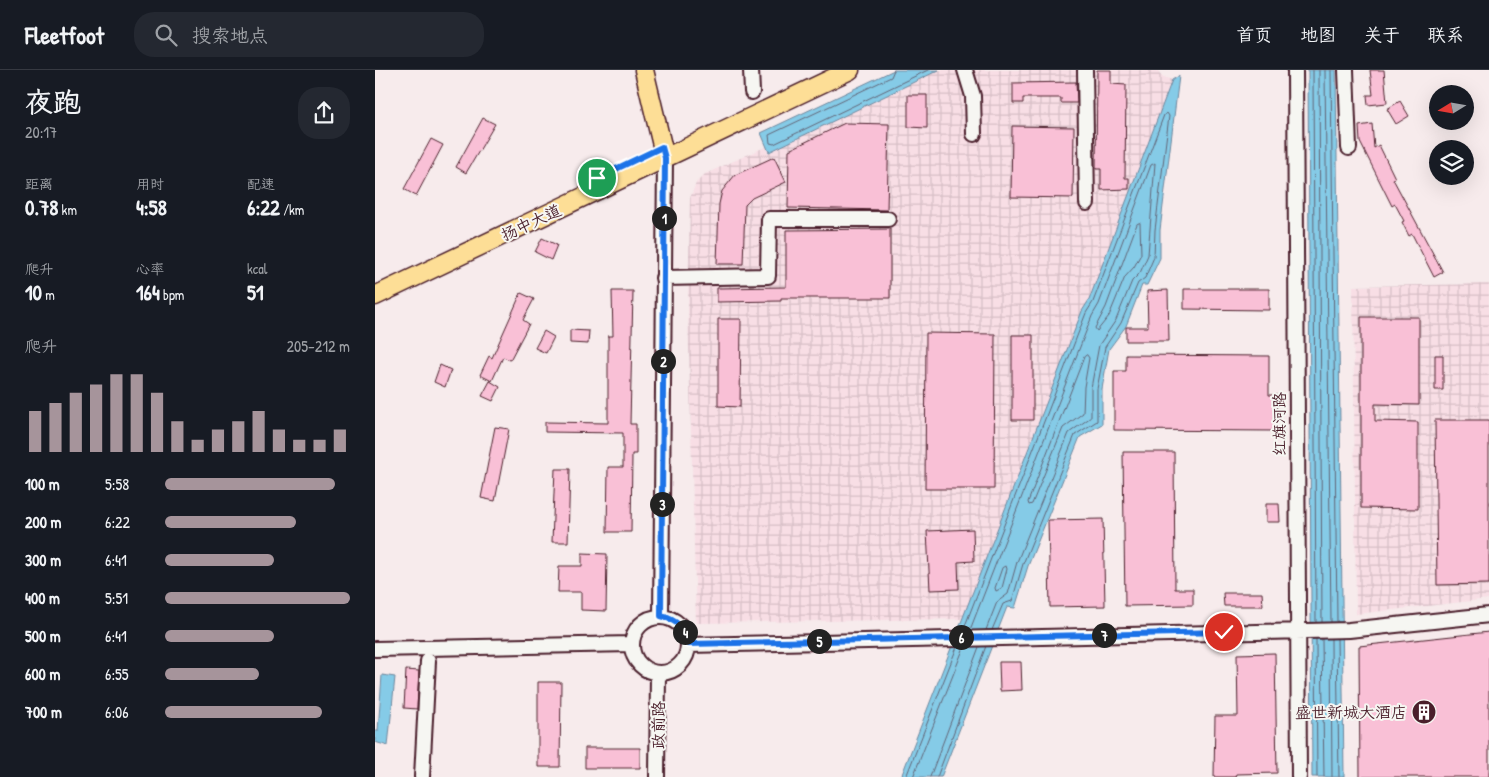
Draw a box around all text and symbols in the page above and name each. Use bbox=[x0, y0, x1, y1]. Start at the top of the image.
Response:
search box bbox=[134, 12, 484, 57]
text: Fleetfoot bbox=[25, 19, 104, 51]
icon: search bbox=[152, 21, 180, 49]
text: 搜索地点 bbox=[192, 22, 268, 48]
text: 首页 bbox=[1236, 22, 1272, 47]
text: 地图 bbox=[1300, 22, 1336, 47]
text: 关于 bbox=[1364, 22, 1400, 47]
text: 联系 bbox=[1428, 22, 1464, 47]
text: 夜跑 bbox=[25, 83, 81, 121]
north arrow bbox=[1429, 85, 1474, 130]
map controls bbox=[1429, 85, 1474, 185]
button: share bbox=[298, 87, 350, 139]
text: 20:17 bbox=[25, 121, 57, 143]
button: layers bbox=[1429, 140, 1474, 185]
pin bbox=[576, 157, 618, 199]
icon: arrive bbox=[583, 164, 611, 192]
text: 距离 bbox=[25, 174, 53, 193]
text: 用时 bbox=[136, 174, 164, 193]
text: 配速 bbox=[247, 174, 275, 193]
text: 0.78 bbox=[25, 193, 58, 222]
text: 4:58 bbox=[136, 193, 167, 222]
text: 6:22 bbox=[247, 193, 280, 222]
street label: 扬中大道 bbox=[497, 199, 565, 245]
text: km bbox=[58, 200, 77, 219]
text: /km bbox=[280, 200, 304, 219]
pin: 1 bbox=[651, 206, 677, 230]
text: 1 bbox=[662, 209, 667, 228]
text: 爬升 bbox=[25, 259, 53, 278]
text: 心率 bbox=[136, 259, 164, 278]
text: kcal bbox=[247, 259, 267, 278]
text: 10 bbox=[25, 278, 42, 307]
text: 164 bbox=[136, 278, 160, 307]
text: 51 bbox=[247, 278, 264, 307]
text: m bbox=[42, 285, 55, 304]
text: bpm bbox=[160, 285, 184, 304]
text: 爬升 bbox=[25, 335, 57, 357]
text: 205–212 m bbox=[287, 335, 350, 357]
pin: 2 bbox=[651, 348, 675, 374]
text: 2 bbox=[660, 352, 667, 371]
street label: 红旗河路 bbox=[1268, 392, 1290, 456]
text: 100 m bbox=[25, 473, 60, 495]
text: 5:58 bbox=[105, 473, 129, 495]
pin: 3 bbox=[649, 492, 675, 516]
text: 3 bbox=[659, 495, 666, 514]
text: 200 m bbox=[25, 511, 61, 533]
text: 6:22 bbox=[105, 511, 130, 533]
text: 300 m bbox=[25, 549, 61, 571]
text: 6:41 bbox=[105, 549, 127, 571]
text: 400 m bbox=[25, 587, 60, 609]
text: 5:51 bbox=[105, 587, 128, 609]
pin bbox=[1203, 611, 1245, 653]
icon: check bbox=[1210, 618, 1238, 646]
pin: 4 bbox=[673, 620, 697, 644]
pin: 7 bbox=[1091, 622, 1117, 648]
text: 4 bbox=[683, 623, 688, 642]
pin: 6 bbox=[949, 624, 973, 650]
text: 500 m bbox=[25, 625, 61, 647]
text: 6:41 bbox=[105, 625, 127, 647]
text: 7 bbox=[1101, 626, 1108, 645]
pin: 5 bbox=[807, 628, 831, 654]
text: 6 bbox=[959, 628, 964, 647]
text: 5 bbox=[817, 632, 822, 651]
text: 600 m bbox=[25, 663, 60, 685]
text: 6:55 bbox=[105, 663, 129, 685]
building icon: 盛世新城大酒店 bbox=[1411, 699, 1437, 725]
text: 700 m bbox=[25, 701, 62, 723]
text: 6:06 bbox=[105, 701, 129, 723]
street label: 政前路 bbox=[647, 701, 669, 749]
place label: 盛世新城大酒店 bbox=[1295, 701, 1407, 723]

